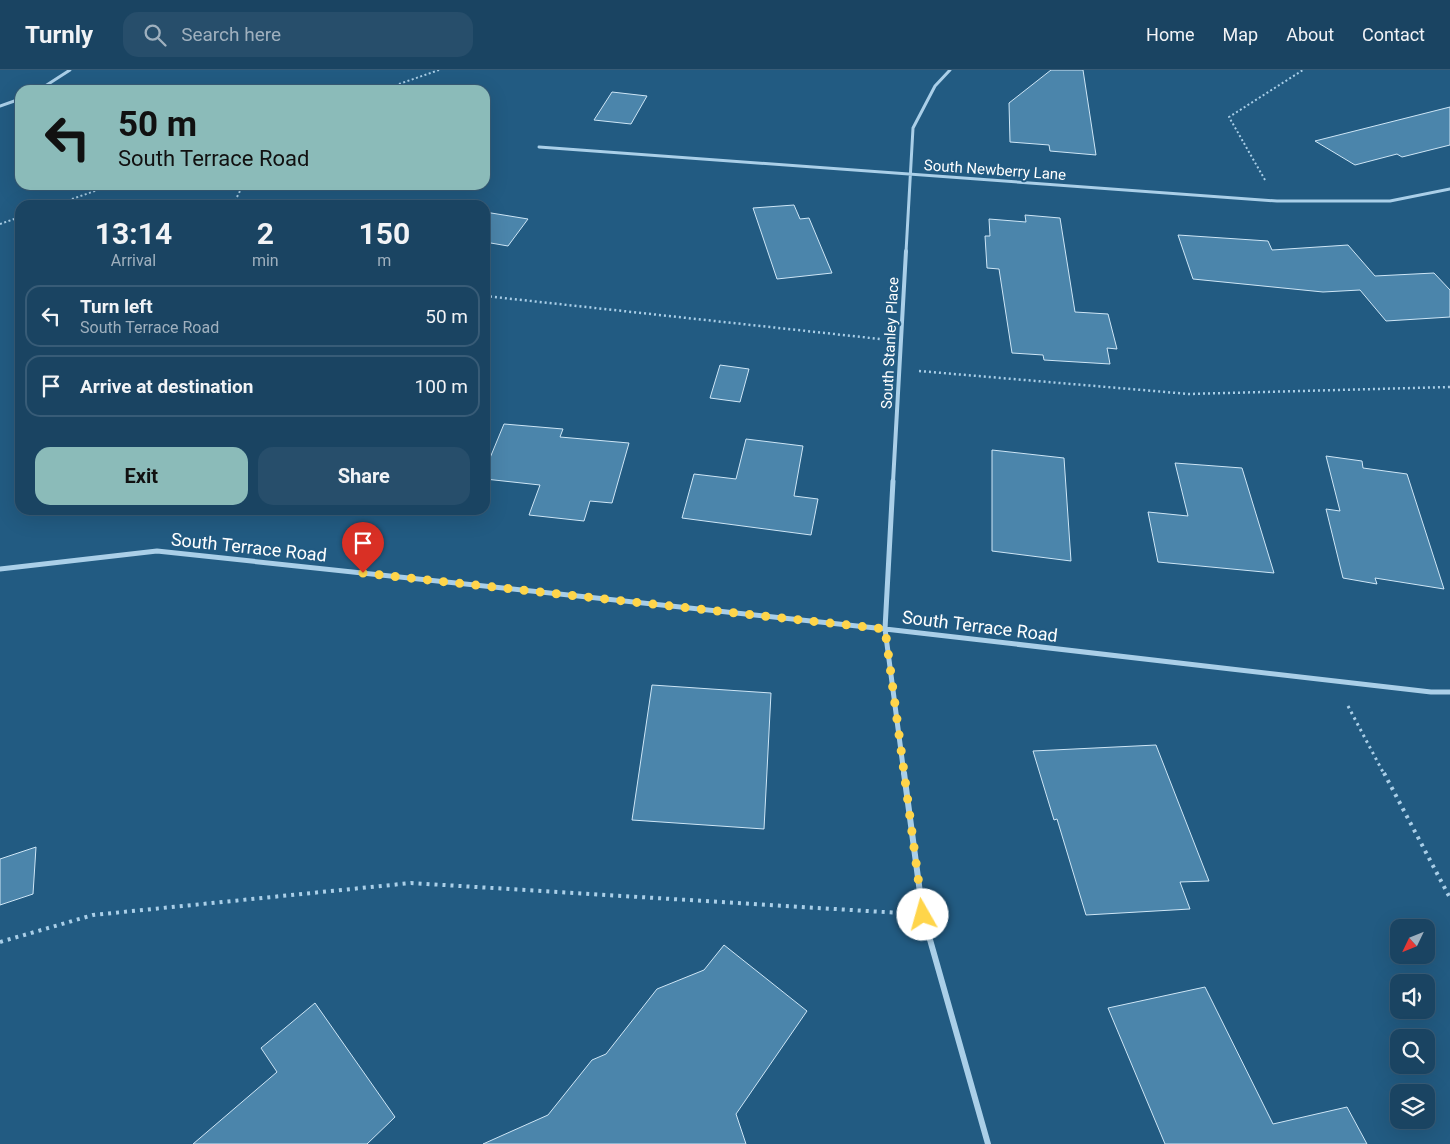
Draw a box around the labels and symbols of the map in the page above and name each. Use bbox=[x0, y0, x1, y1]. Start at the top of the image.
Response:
street label: South Newberry Lane bbox=[923, 156, 1067, 184]
street label: South Stanley Place bbox=[878, 276, 902, 410]
pin bbox=[342, 522, 384, 573]
street label: South Terrace Road bbox=[170, 528, 328, 566]
street label: South Terrace Road bbox=[901, 606, 1059, 646]
position arrow bbox=[896, 888, 948, 940]
north arrow bbox=[1390, 919, 1435, 964]

